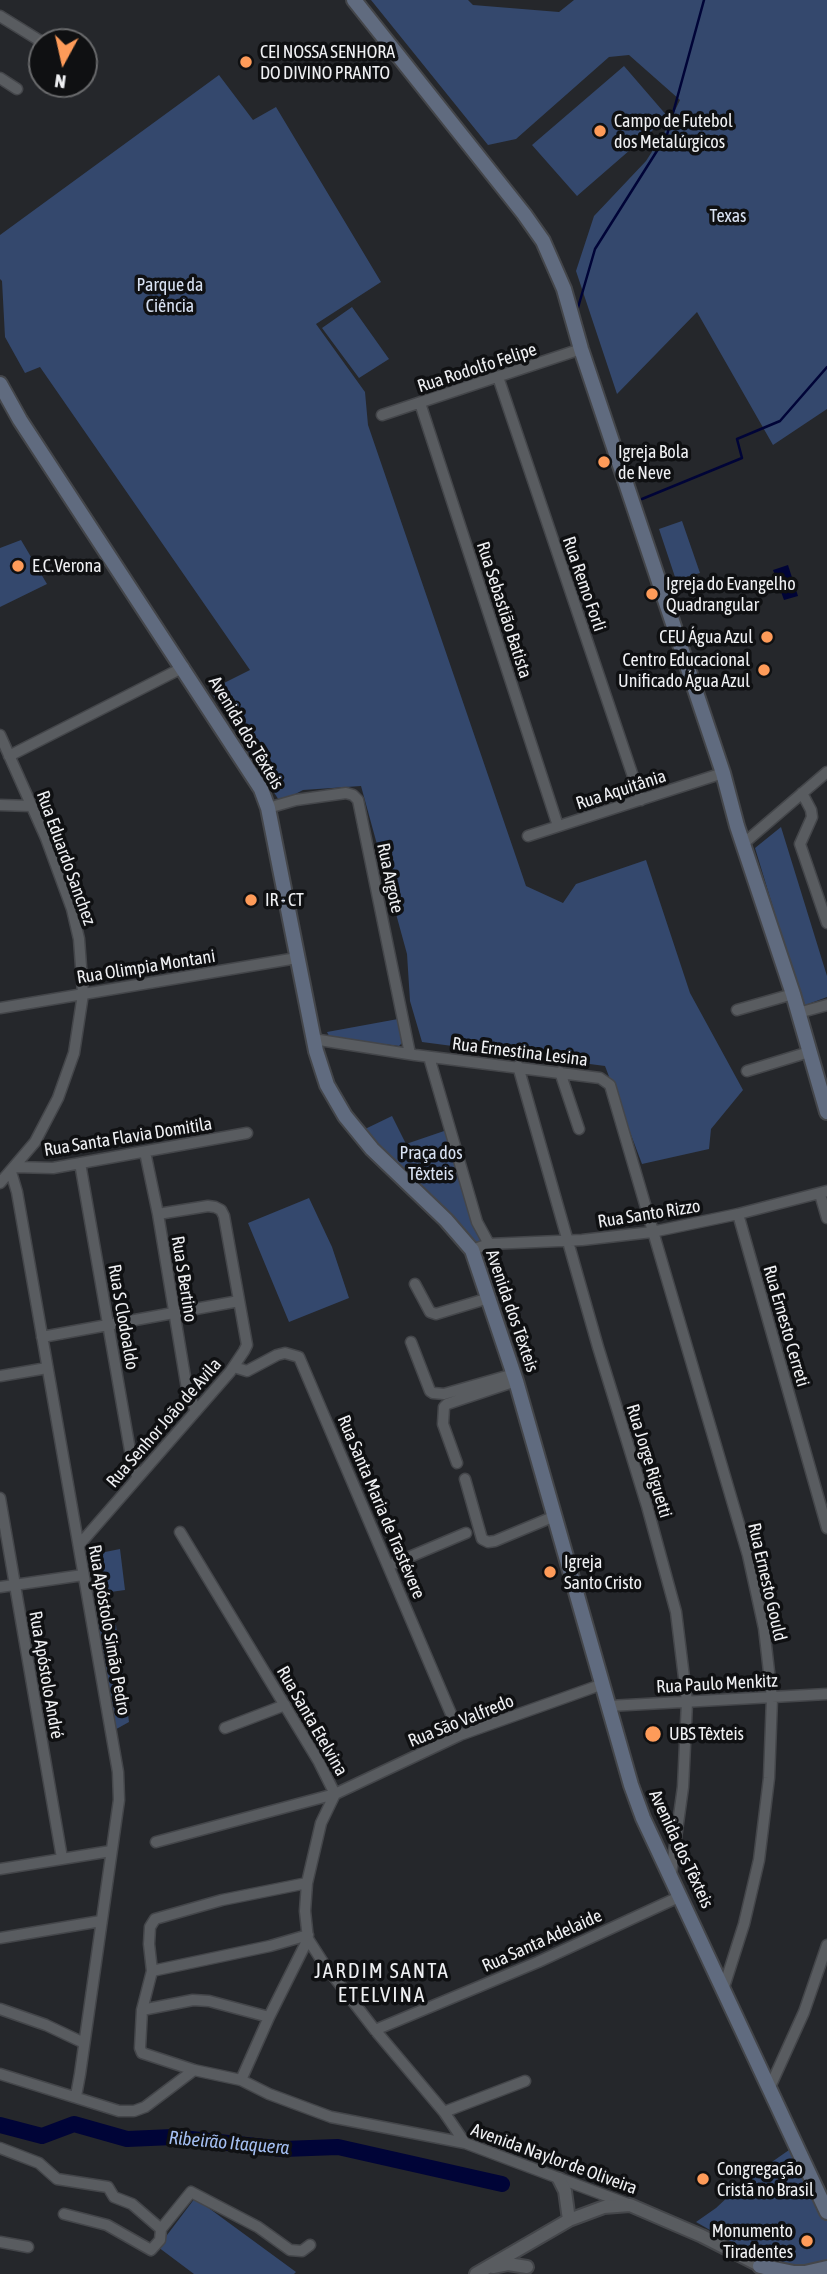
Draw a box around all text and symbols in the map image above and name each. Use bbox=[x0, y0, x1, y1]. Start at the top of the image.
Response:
north arrow bbox=[28, 28, 98, 98]
place label: CEI NOSSA SENHORA DO DIVINO PRANTO bbox=[260, 41, 395, 84]
marker: CEI NOSSA SENHORA DO DIVINO PRANTO bbox=[238, 54, 254, 70]
text: N bbox=[53, 70, 67, 93]
place label: Campo de Futebol dos Metalúrgicos bbox=[614, 110, 733, 152]
marker: Campo de Futebol dos Metalúrgicos bbox=[592, 123, 608, 139]
park label: Texas bbox=[710, 205, 746, 227]
park label: Parque da Ciência bbox=[137, 274, 203, 316]
street label: Rua Rodolfo Felipe bbox=[415, 339, 539, 397]
place label: Igreja Bola de Neve bbox=[618, 441, 689, 484]
marker: Igreja Bola de Neve bbox=[596, 454, 612, 470]
street label: Rua Remo Forli bbox=[558, 534, 610, 634]
street label: Rua Sebastião Batista bbox=[472, 539, 536, 681]
place label: E.C.Verona bbox=[32, 555, 101, 577]
marker: E.C.Verona bbox=[10, 558, 26, 574]
place label: Igreja do Evangelho Quadrangular bbox=[666, 573, 796, 616]
marker: Igreja do Evangelho Quadrangular bbox=[644, 586, 660, 602]
place label: CEU Água Azul bbox=[659, 626, 753, 648]
marker: CEU Água Azul bbox=[759, 629, 775, 645]
place label: Centro Educacional Unificado Água Azul bbox=[618, 649, 750, 692]
marker: Centro Educacional Unificado Água Azul bbox=[756, 662, 772, 678]
street label: Avenida dos Têxteis bbox=[204, 673, 288, 793]
street label: Rua Aquitânia bbox=[573, 765, 669, 815]
street label: Rua Eduardo Sanchez bbox=[32, 788, 100, 928]
street label: Rua Argote bbox=[372, 841, 408, 915]
place label: IR - CT bbox=[265, 889, 304, 911]
marker: IR - CT bbox=[243, 892, 259, 908]
street label: Rua Olimpia Montani bbox=[75, 945, 217, 989]
street label: Rua Ernestina Lesina bbox=[451, 1033, 589, 1071]
street label: Rua Santa Flavia Domitila bbox=[42, 1113, 214, 1161]
park label: Praça dos Têxteis bbox=[400, 1142, 462, 1184]
street label: Rua Santo Rizzo bbox=[596, 1195, 702, 1233]
street label: Rua S Bertino bbox=[167, 1234, 201, 1324]
street label: Avenida dos Têxteis bbox=[481, 1247, 543, 1375]
street label: Rua S Clodoaldo bbox=[103, 1263, 143, 1371]
street label: Rua Ernesto Cerreti bbox=[758, 1263, 814, 1389]
street label: Rua Senhor João de Avila bbox=[102, 1354, 226, 1492]
street label: Rua Jorge Riguetti bbox=[621, 1402, 677, 1520]
street label: Rua Santa Maria de Trastévere bbox=[332, 1412, 430, 1602]
street label: Rua Ernesto Gould bbox=[743, 1521, 791, 1643]
street label: Rua Apóstolo Simão Pedro bbox=[83, 1543, 135, 1717]
place label: Igreja Santo Cristo bbox=[564, 1551, 642, 1594]
marker: Igreja Santo Cristo bbox=[542, 1564, 558, 1580]
street label: Rua Apóstolo André bbox=[24, 1609, 68, 1741]
street label: Rua Santa Etelvina bbox=[272, 1662, 352, 1780]
street label: Rua Paulo Menkitz bbox=[656, 1670, 778, 1698]
street label: Rua São Valfredo bbox=[405, 1690, 517, 1752]
place label: UBS Têxteis bbox=[669, 1723, 744, 1745]
marker: UBS Têxteis bbox=[643, 1724, 663, 1744]
street label: Avenida dos Têxteis bbox=[644, 1786, 718, 1912]
street label: Rua Santa Adelaide bbox=[479, 1905, 605, 1977]
district label: JARDIM SANTA ETELVINA bbox=[316, 1958, 448, 2008]
street label: Avenida Naylor de Oliveira bbox=[468, 2119, 640, 2199]
water label: Ribeirão Itaquera bbox=[168, 2126, 290, 2160]
place label: Congregação Cristã no Brasil bbox=[717, 2158, 814, 2200]
marker: Congregação Cristã no Brasil bbox=[695, 2171, 711, 2187]
place label: Monumento Tiradentes bbox=[712, 2220, 793, 2262]
marker: Monumento Tiradentes bbox=[799, 2233, 815, 2249]

